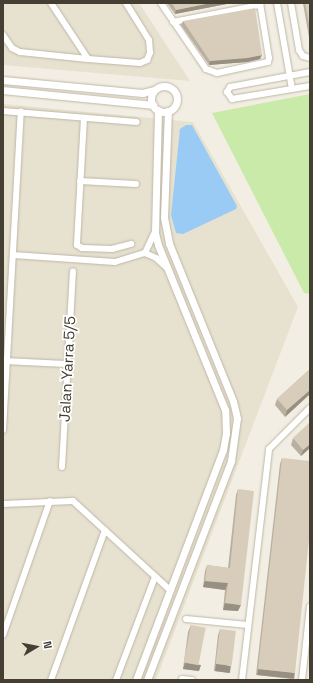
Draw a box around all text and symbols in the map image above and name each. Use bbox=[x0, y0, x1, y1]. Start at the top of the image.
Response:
street label: Jalan Yarra 5/5 bbox=[55, 316, 79, 422]
north arrow bbox=[16, 627, 56, 667]
text: N bbox=[40, 640, 55, 650]

